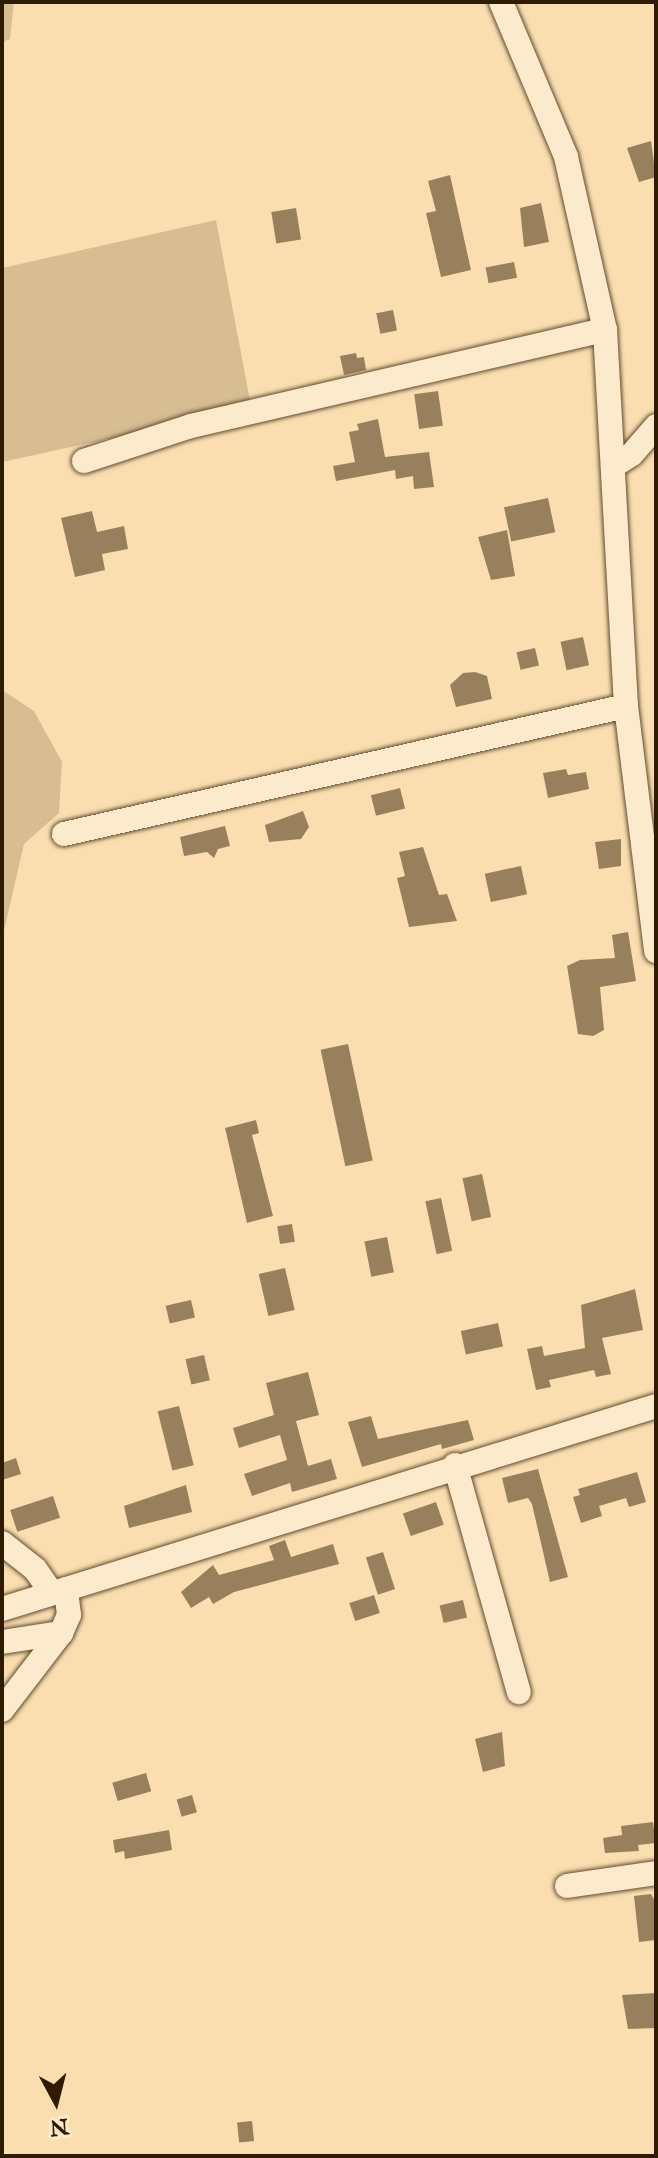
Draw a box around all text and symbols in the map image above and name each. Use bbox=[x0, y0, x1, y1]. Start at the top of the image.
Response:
north arrow bbox=[16, 2062, 96, 2142]
text: N bbox=[48, 2111, 70, 2141]

